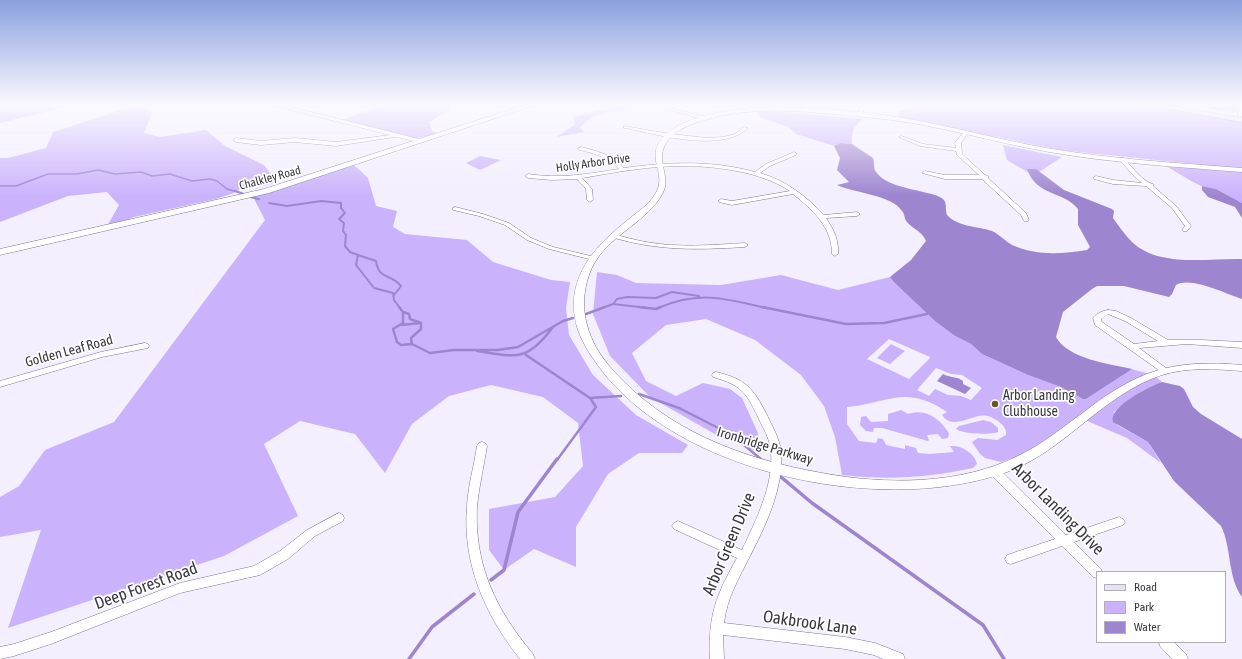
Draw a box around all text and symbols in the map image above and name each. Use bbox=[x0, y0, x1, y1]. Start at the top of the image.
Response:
street label: Holly Arbor Drive bbox=[555, 151, 631, 175]
street label: Chalkley Road bbox=[238, 163, 302, 193]
street label: Golden Leaf Road bbox=[23, 331, 115, 371]
place label: Arbor Landing Clubhouse bbox=[1003, 388, 1075, 420]
marker: Arbor Landing Clubhouse bbox=[990, 399, 1000, 409]
street label: Ironbridge Parkway bbox=[715, 423, 815, 469]
street label: Arbor Landing Drive bbox=[1008, 459, 1108, 559]
street label: Arbor Green Drive bbox=[698, 490, 760, 598]
street label: Deep Forest Road bbox=[92, 558, 200, 614]
legend bbox=[1096, 571, 1226, 643]
text: Road bbox=[1134, 580, 1157, 594]
text: Park bbox=[1134, 600, 1154, 614]
street label: Oakbrook Lane bbox=[762, 606, 858, 640]
text: Water bbox=[1134, 620, 1160, 634]

